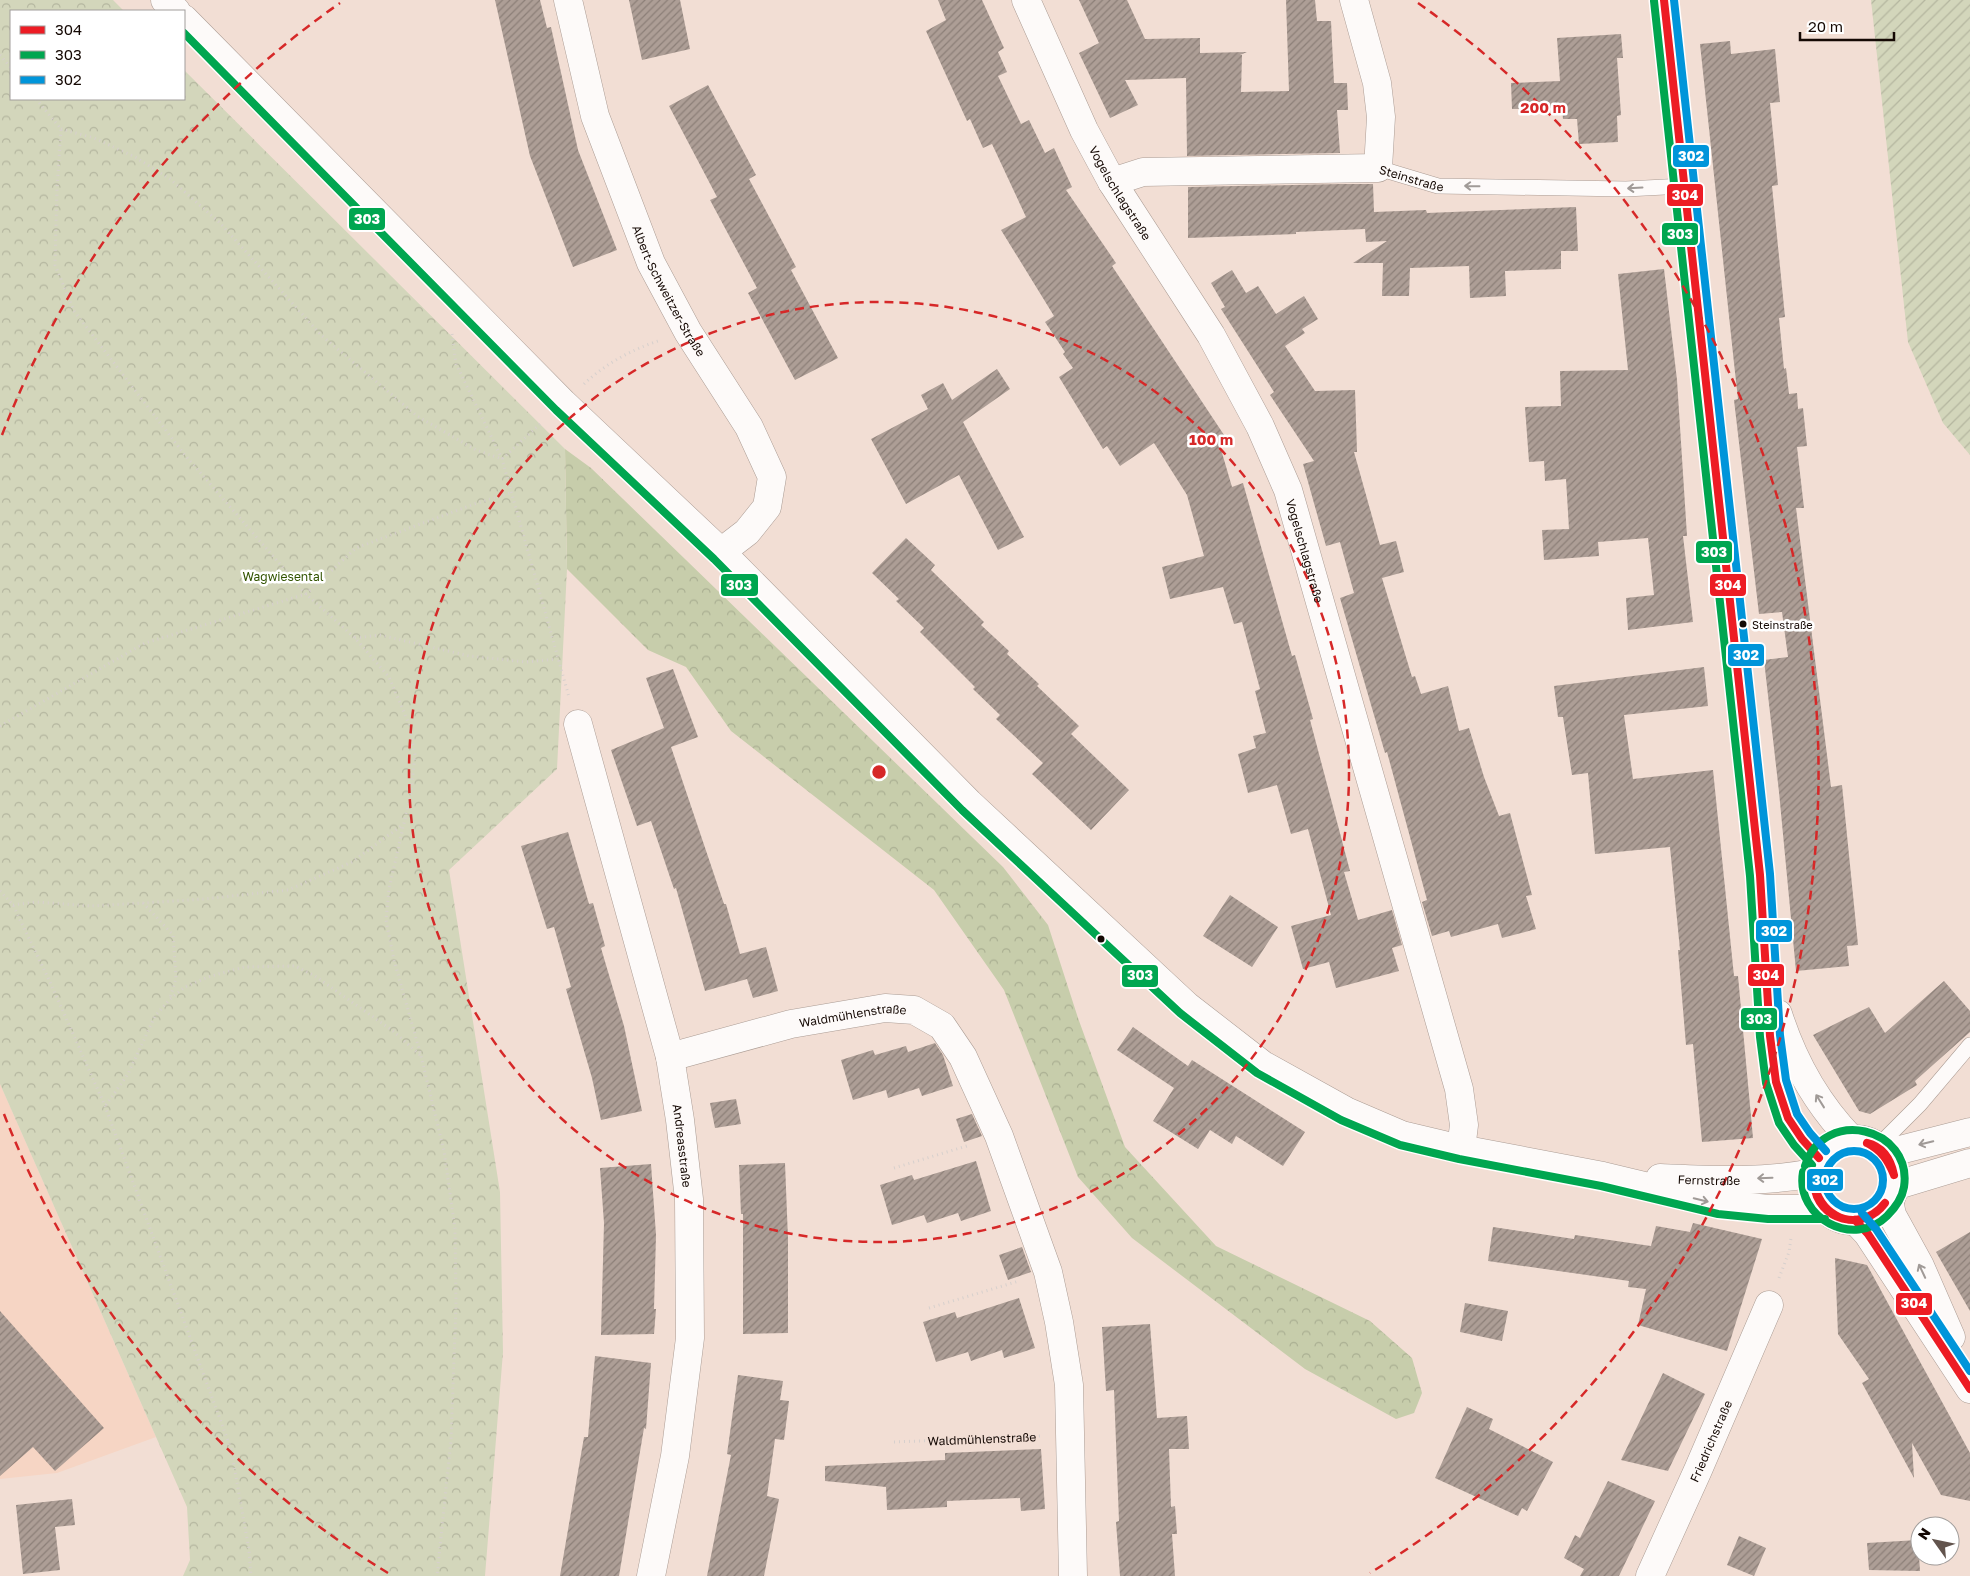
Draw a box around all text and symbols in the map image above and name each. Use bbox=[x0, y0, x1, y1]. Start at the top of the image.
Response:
legend bbox=[10, 10, 185, 100]
scale bar bbox=[1800, 10, 1894, 42]
text: 20 m bbox=[1808, 17, 1843, 35]
text: 304 bbox=[55, 20, 82, 38]
text: 303 bbox=[55, 45, 82, 63]
text: 302 bbox=[55, 70, 82, 88]
text: 200 m bbox=[1520, 98, 1566, 116]
street label: Vogelschlagstraße bbox=[1086, 143, 1155, 243]
line badge: 302 bbox=[1672, 144, 1710, 168]
text: 302 bbox=[1678, 147, 1705, 164]
street label: Steinstraße bbox=[1378, 161, 1444, 194]
one-way arrow bbox=[1465, 181, 1481, 191]
line badge: 304 bbox=[1666, 183, 1704, 207]
one-way arrow bbox=[1627, 184, 1643, 193]
text: 304 bbox=[1672, 186, 1698, 203]
line badge: 303 bbox=[348, 207, 386, 231]
text: 303 bbox=[354, 210, 380, 227]
line badge: 303 bbox=[1661, 222, 1699, 246]
street label: Albert-Schweitzer-Straße bbox=[630, 223, 709, 359]
text: 303 bbox=[1667, 225, 1693, 242]
text: 100 m bbox=[1189, 430, 1233, 448]
street label: Vogelschlagstraße bbox=[1283, 497, 1327, 605]
line badge: 303 bbox=[1695, 540, 1733, 564]
text: 303 bbox=[1701, 543, 1727, 560]
park label: Wagwiesental bbox=[242, 569, 324, 584]
line badge: 303 bbox=[720, 573, 759, 597]
line badge: 304 bbox=[1709, 573, 1747, 597]
text: 303 bbox=[726, 576, 752, 593]
text: 304 bbox=[1715, 576, 1741, 593]
place label: Steinstraße bbox=[1752, 618, 1813, 631]
marker: Steinstraße bbox=[1738, 619, 1748, 629]
line badge: 302 bbox=[1727, 643, 1765, 667]
text: 302 bbox=[1733, 646, 1760, 663]
centre of rings bbox=[870, 763, 888, 781]
line badge: 302 bbox=[1755, 919, 1793, 943]
text: 302 bbox=[1761, 922, 1788, 939]
unlabelled marker bbox=[1096, 934, 1106, 944]
line badge: 304 bbox=[1747, 963, 1785, 987]
line badge: 303 bbox=[1121, 964, 1159, 988]
text: 303 bbox=[1127, 966, 1153, 983]
text: 304 bbox=[1753, 966, 1779, 983]
street label: Waldmühlenstraße bbox=[798, 1000, 907, 1030]
line badge: 303 bbox=[1740, 1007, 1778, 1031]
text: 303 bbox=[1746, 1010, 1772, 1027]
one-way arrow bbox=[1815, 1095, 1825, 1109]
street label: Andreasstraße bbox=[670, 1103, 695, 1188]
one-way arrow bbox=[1919, 1139, 1935, 1148]
line badge: 302 bbox=[1806, 1168, 1844, 1192]
street label: Fernstraße bbox=[1677, 1171, 1740, 1188]
text: 302 bbox=[1812, 1171, 1839, 1188]
one-way arrow bbox=[1757, 1174, 1773, 1183]
one-way arrow bbox=[1693, 1196, 1709, 1205]
one-way arrow bbox=[1916, 1264, 1926, 1279]
line badge: 304 bbox=[1895, 1292, 1933, 1316]
text: 304 bbox=[1901, 1294, 1927, 1311]
street label: Friedrichstraße bbox=[1686, 1398, 1735, 1484]
street label: Waldmühlenstraße bbox=[927, 1429, 1037, 1448]
north arrow bbox=[1910, 1516, 1960, 1566]
text: N bbox=[1914, 1525, 1934, 1543]

